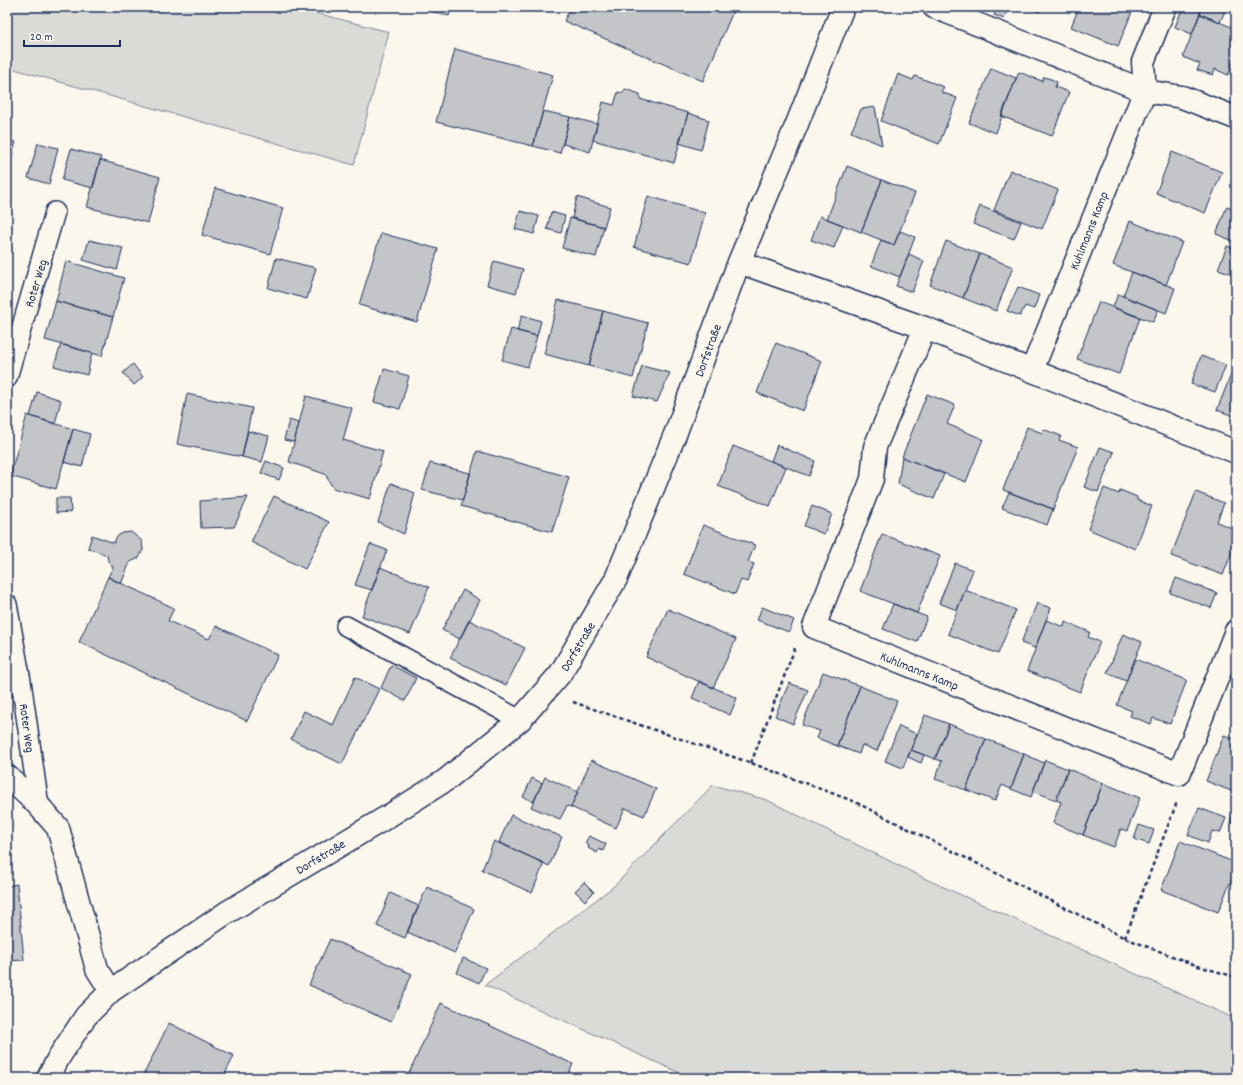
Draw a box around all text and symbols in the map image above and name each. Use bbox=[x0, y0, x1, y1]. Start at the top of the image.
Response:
scale bar bbox=[24, 22, 120, 48]
text: 20 m bbox=[30, 29, 53, 46]
street label: Kuhlmanns Kamp bbox=[1066, 189, 1115, 273]
street label: Roter Weg bbox=[21, 257, 54, 310]
street label: Dorfstraße bbox=[691, 322, 728, 380]
street label: Dorfstraße bbox=[557, 619, 602, 676]
street label: Kuhlmanns Kamp bbox=[877, 648, 961, 697]
street label: Roter Weg bbox=[13, 703, 38, 754]
street label: Dorfstraße bbox=[293, 836, 350, 880]

